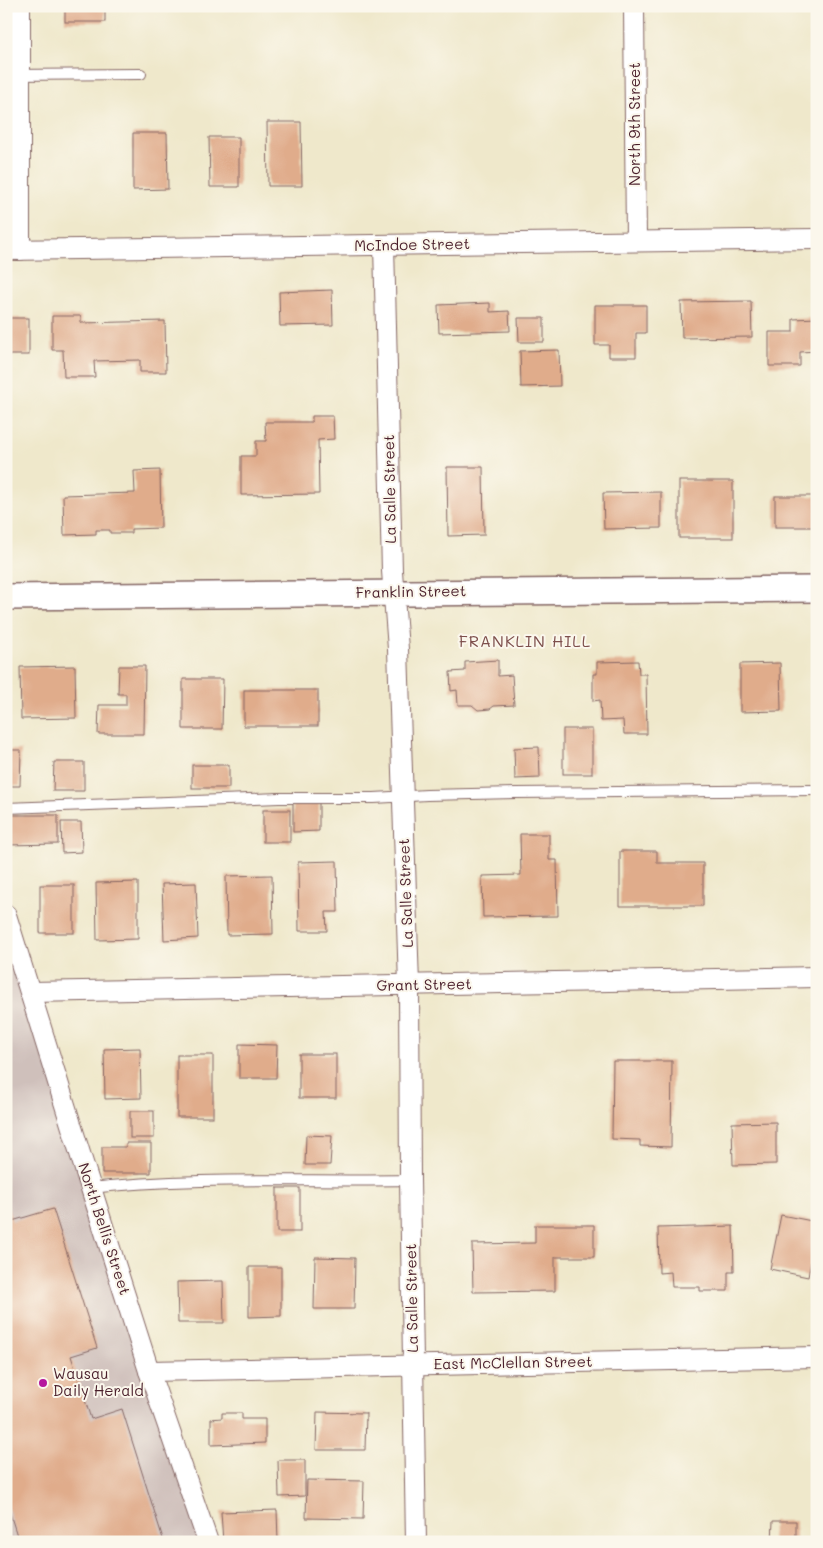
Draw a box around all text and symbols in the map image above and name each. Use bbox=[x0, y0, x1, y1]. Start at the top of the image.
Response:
street label: North 9th Street bbox=[624, 62, 644, 186]
street label: McIndoe Street bbox=[354, 233, 470, 255]
street label: La Salle Street bbox=[378, 434, 400, 544]
street label: Franklin Street bbox=[355, 580, 467, 602]
district label: FRANKLIN HILL bbox=[459, 630, 591, 651]
street label: La Salle Street bbox=[393, 838, 417, 948]
street label: Grant Street bbox=[376, 973, 472, 995]
street label: North Bellis Street bbox=[74, 1160, 136, 1297]
street label: La Salle Street bbox=[400, 1243, 422, 1353]
street label: East McClellan Street bbox=[433, 1351, 593, 1373]
place label: Wausau Daily Herald bbox=[53, 1363, 144, 1400]
marker: Wausau Daily Herald bbox=[37, 1377, 49, 1389]

